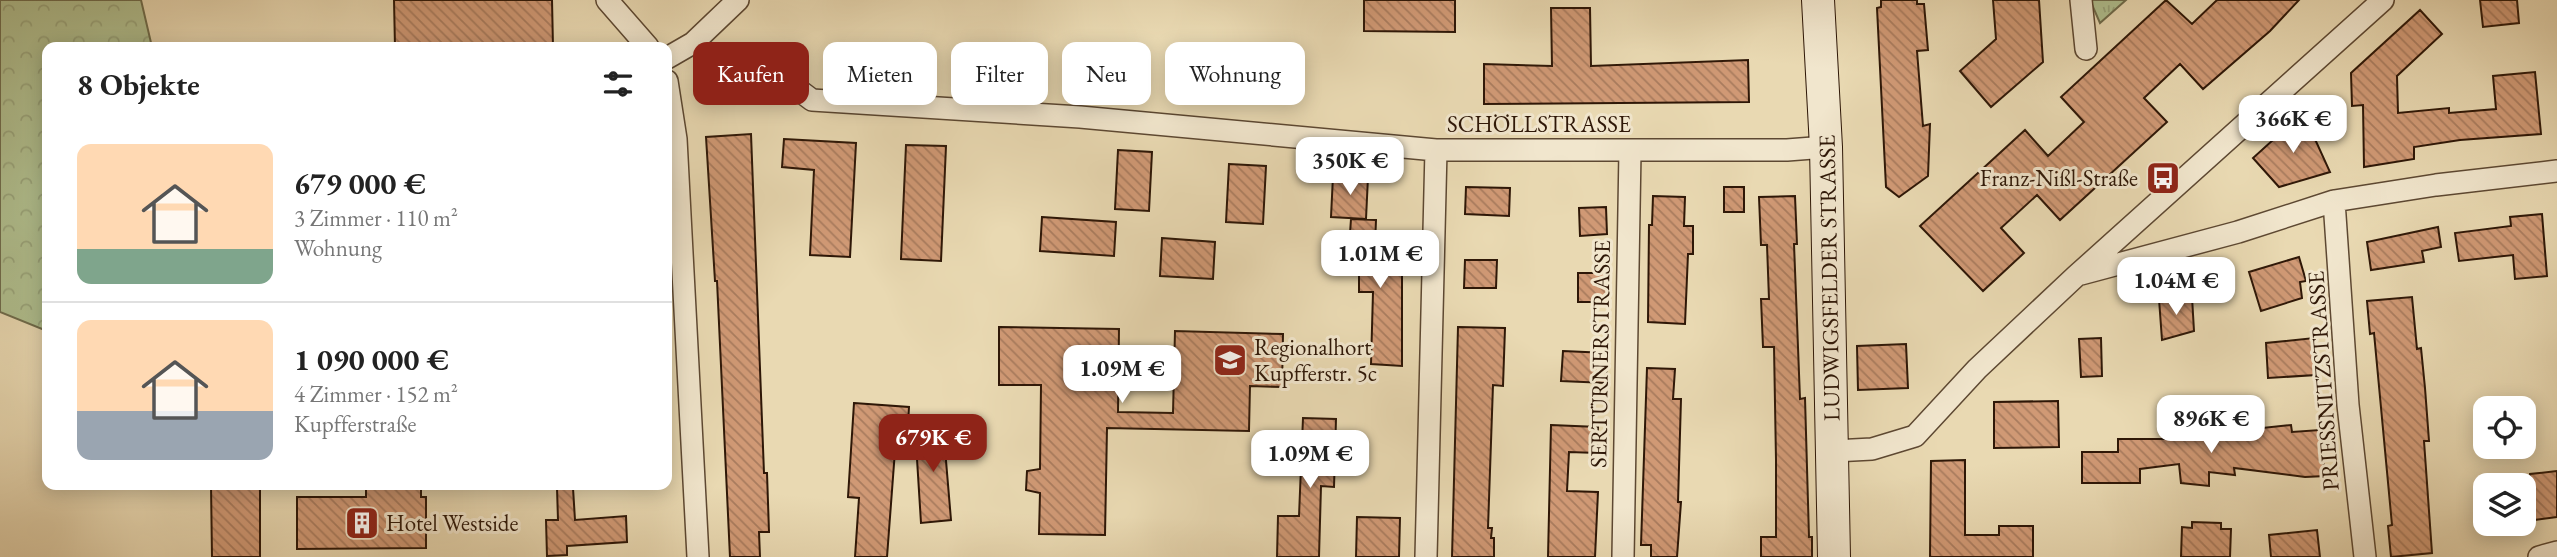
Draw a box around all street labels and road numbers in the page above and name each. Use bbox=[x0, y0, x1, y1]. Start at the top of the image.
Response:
street label: SCHÖLLSTRASSE bbox=[1447, 109, 1631, 139]
street label: LUDWIGSFELDER STRASSE bbox=[1812, 134, 1846, 421]
street label: SERTÜRNERSTRASSE bbox=[1583, 240, 1617, 468]
street label: PRIESSNITZSTRASSE bbox=[2300, 270, 2346, 492]

